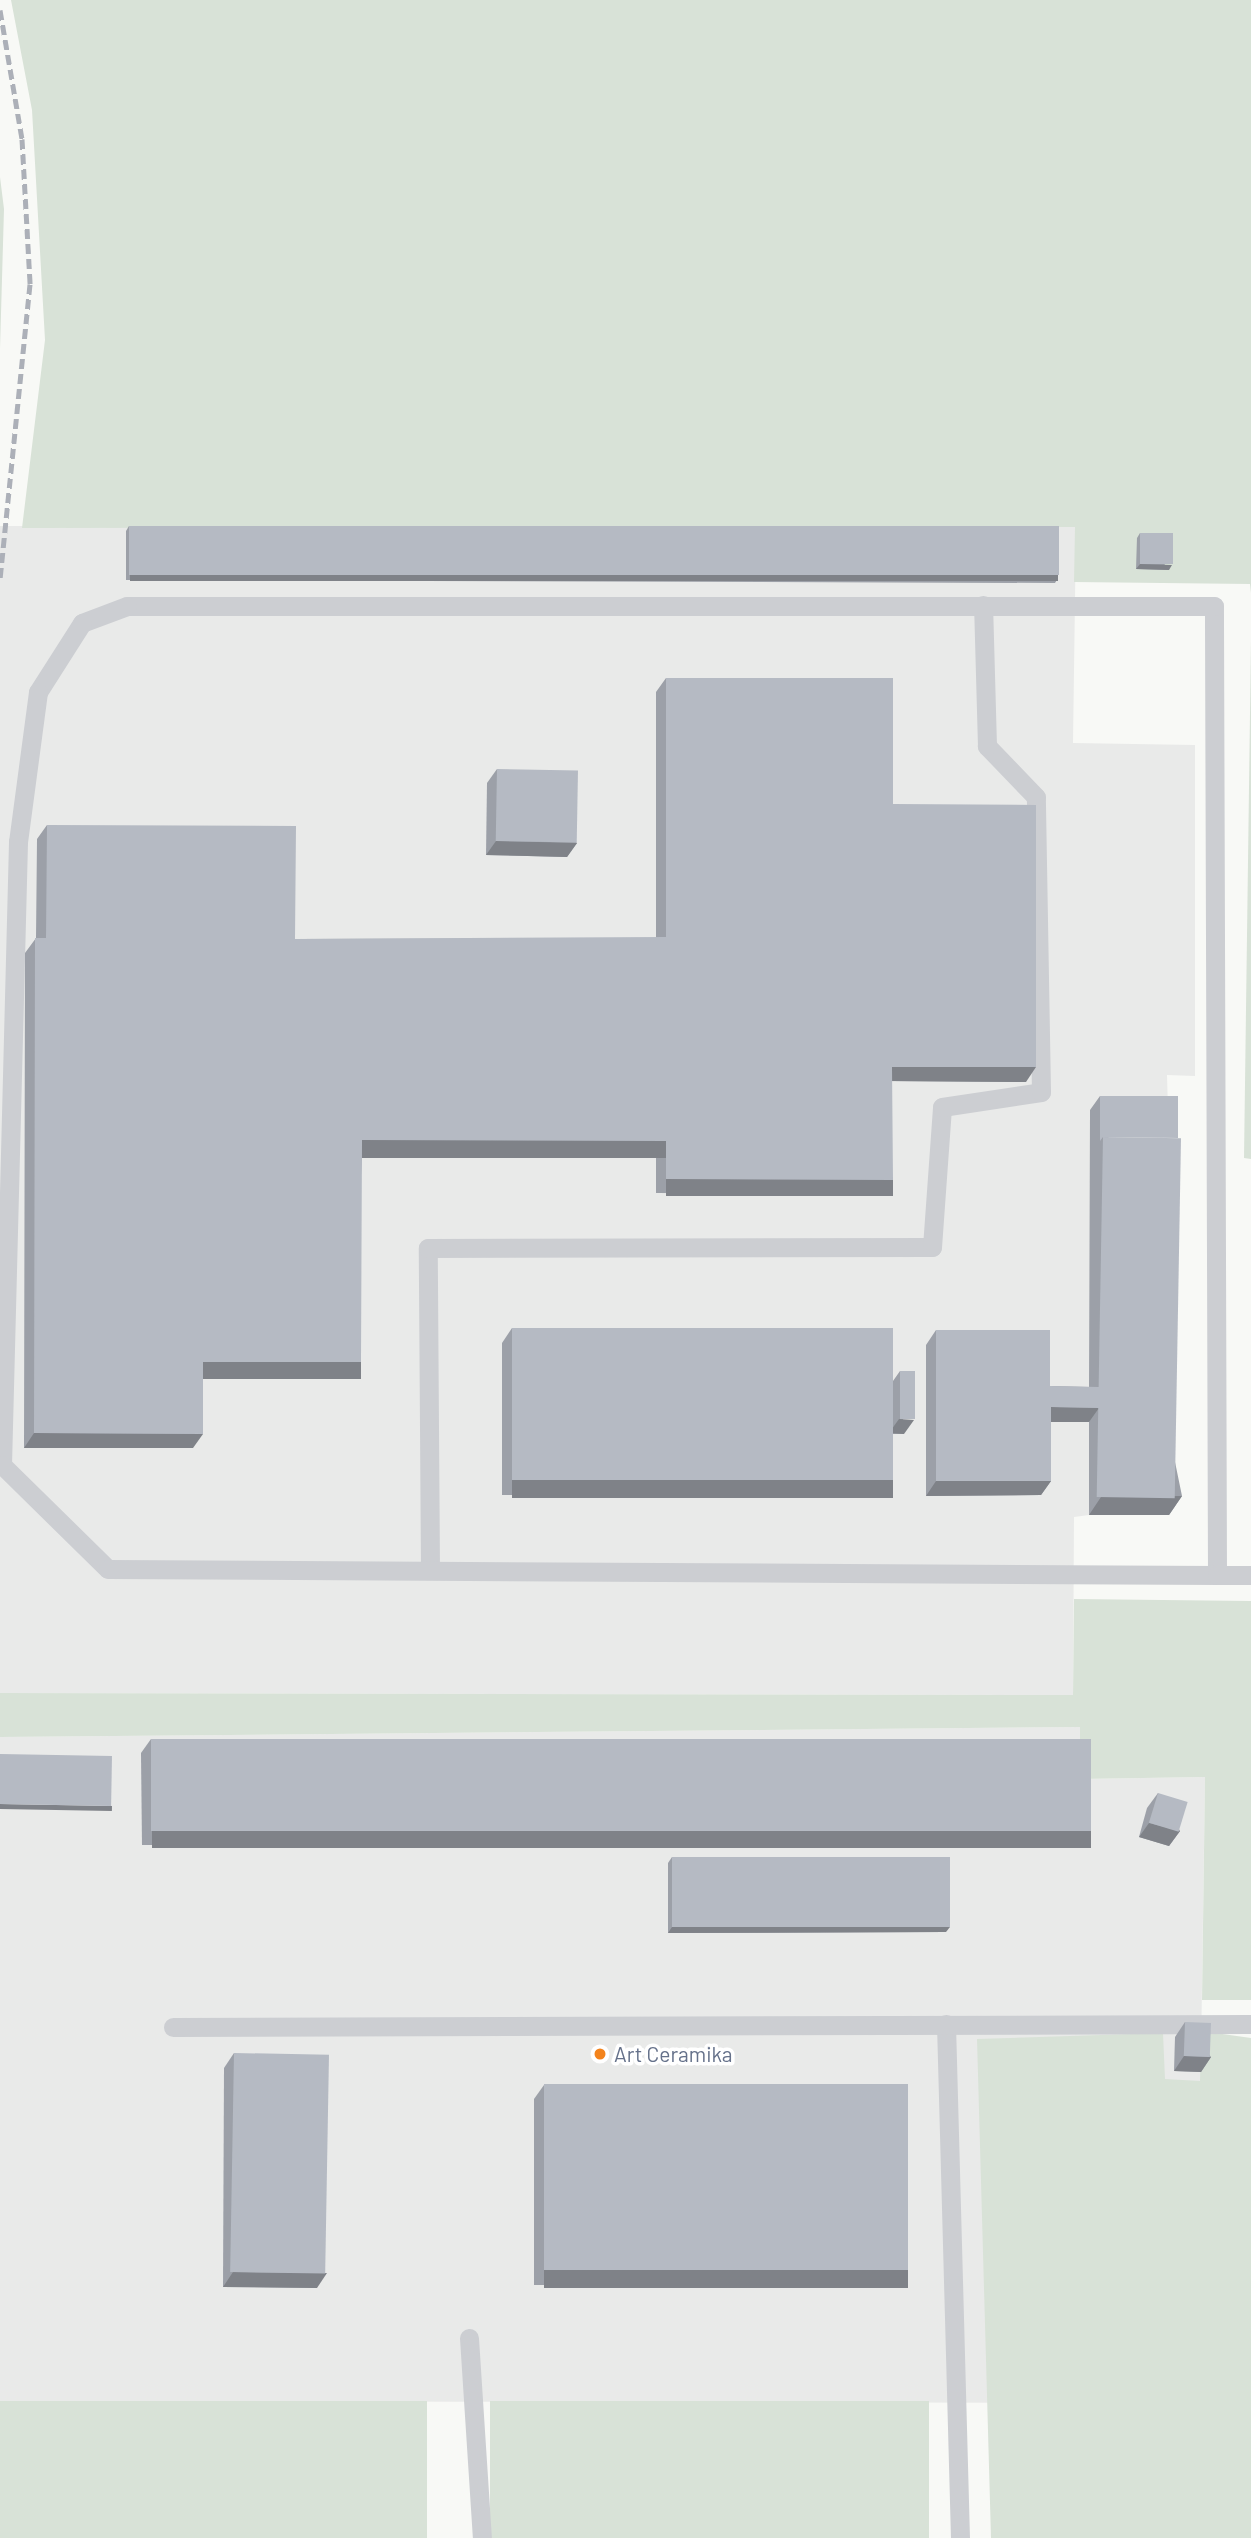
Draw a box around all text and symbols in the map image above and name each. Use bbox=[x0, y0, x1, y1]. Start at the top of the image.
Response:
place label: Art Ceramika bbox=[614, 2041, 733, 2067]
marker: Art Ceramika bbox=[592, 2046, 608, 2062]

